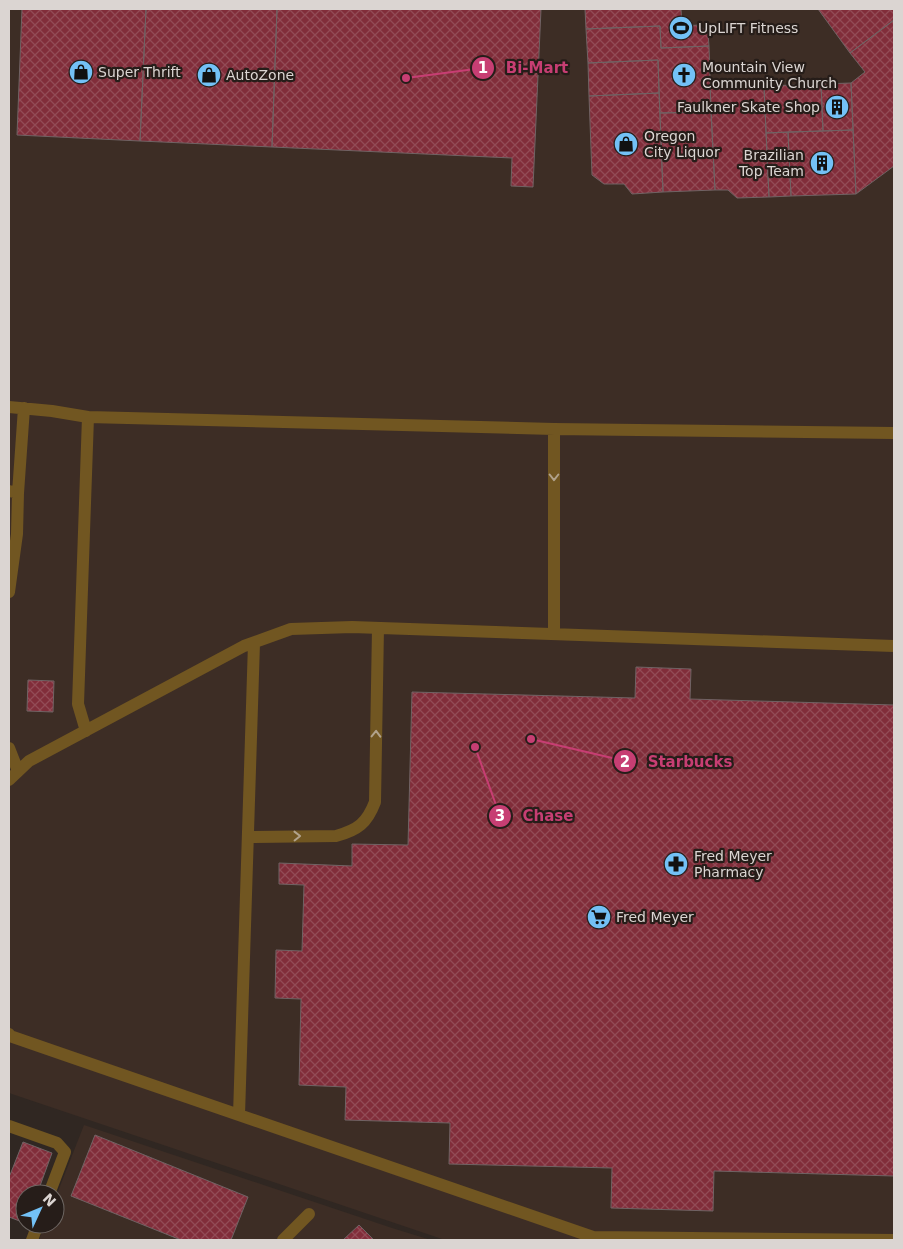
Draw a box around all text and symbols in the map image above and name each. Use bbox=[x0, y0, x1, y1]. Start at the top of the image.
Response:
sports icon: UpLIFT Fitness bbox=[668, 15, 694, 41]
place label: UpLIFT Fitness bbox=[698, 20, 798, 36]
callout: Bi-Mart bbox=[471, 53, 578, 83]
shop icon: Super Thrift bbox=[68, 59, 94, 85]
text: 1 bbox=[478, 59, 488, 77]
text: Bi-Mart bbox=[506, 59, 568, 77]
place label: Mountain View Community Church bbox=[702, 59, 837, 91]
shop icon: AutoZone bbox=[196, 62, 222, 88]
church icon: Mountain View Community Church bbox=[671, 62, 697, 88]
place label: Super Thrift bbox=[98, 64, 181, 80]
place label: AutoZone bbox=[226, 67, 294, 83]
building icon: Faulkner Skate Shop bbox=[824, 94, 850, 120]
place label: Faulkner Skate Shop bbox=[677, 99, 820, 115]
place label: Oregon City Liquor bbox=[644, 128, 720, 160]
shop icon: Oregon City Liquor bbox=[613, 131, 639, 157]
place label: Brazilian Top Team bbox=[738, 147, 804, 179]
building icon: Brazilian Top Team bbox=[809, 150, 835, 176]
one-way arrow bbox=[549, 474, 559, 482]
one-way arrow bbox=[371, 729, 381, 737]
callout: Starbucks bbox=[612, 746, 742, 776]
text: 2 bbox=[620, 753, 630, 771]
text: Starbucks bbox=[648, 753, 732, 771]
callout: Chase bbox=[488, 801, 584, 831]
text: 3 bbox=[495, 807, 505, 825]
text: Chase bbox=[523, 807, 573, 825]
one-way arrow bbox=[293, 831, 301, 841]
place label: Fred Meyer Pharmacy bbox=[694, 848, 772, 880]
pharmacy icon: Fred Meyer Pharmacy bbox=[663, 851, 689, 877]
supermarket icon: Fred Meyer bbox=[586, 904, 612, 930]
place label: Fred Meyer bbox=[616, 909, 694, 925]
north arrow bbox=[15, 1184, 65, 1234]
text: N bbox=[40, 1190, 59, 1210]

